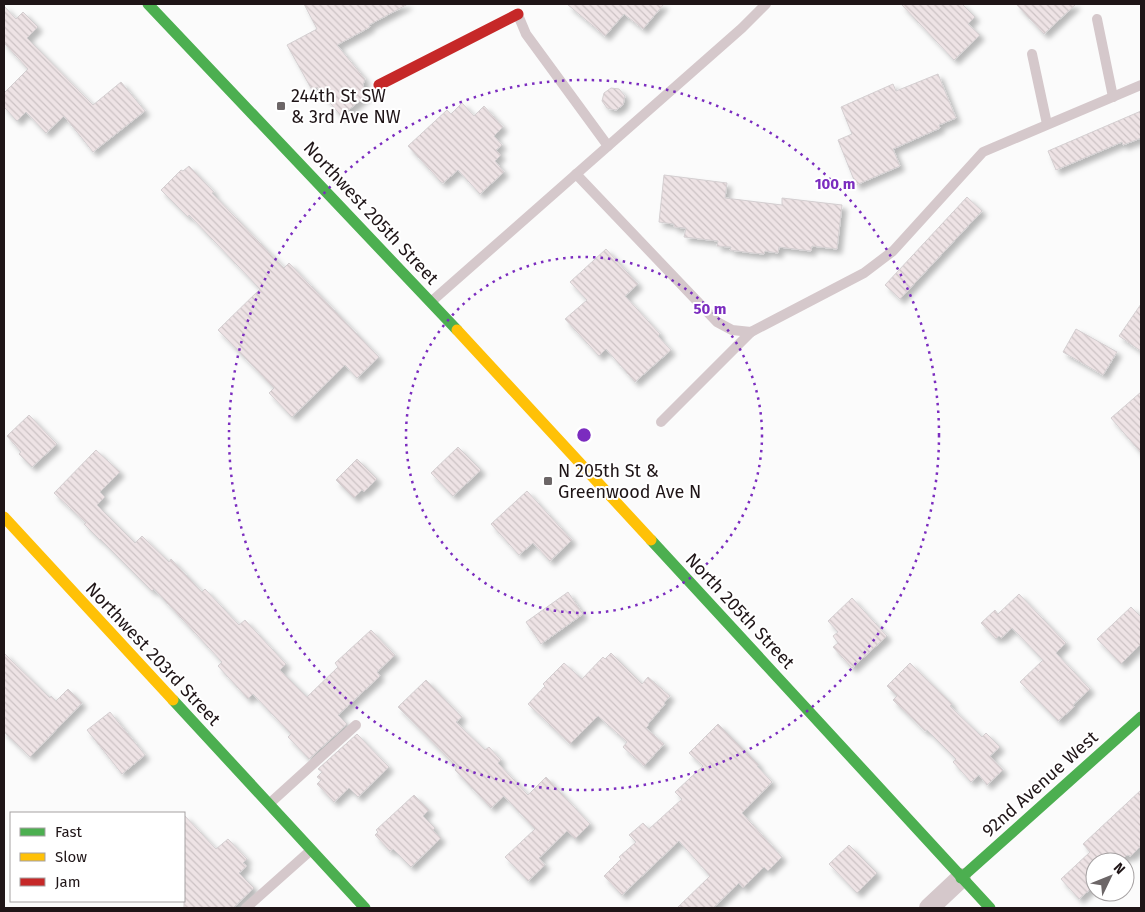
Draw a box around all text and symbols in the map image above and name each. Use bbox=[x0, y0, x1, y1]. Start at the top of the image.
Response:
place label: 244th St SW & 3rd Ave NW bbox=[291, 85, 401, 128]
marker: 244th St SW & 3rd Ave NW bbox=[275, 100, 287, 112]
street label: Northwest 205th Street bbox=[299, 137, 443, 290]
text: 100 m bbox=[815, 175, 855, 193]
text: 50 m bbox=[693, 300, 727, 318]
centre of rings bbox=[575, 426, 593, 444]
place label: N 205th St & Greenwood Ave N bbox=[558, 460, 701, 503]
marker: N 205th St & Greenwood Ave N bbox=[542, 475, 554, 487]
street label: North 205th Street bbox=[681, 549, 800, 674]
street label: Northwest 203rd Street bbox=[81, 578, 225, 731]
street label: 92nd Avenue West bbox=[978, 726, 1103, 842]
legend bbox=[10, 812, 185, 902]
text: Fast bbox=[55, 823, 82, 841]
text: Slow bbox=[55, 848, 87, 866]
north arrow bbox=[1085, 852, 1135, 902]
text: N bbox=[1110, 859, 1129, 878]
text: Jam bbox=[55, 873, 81, 891]

